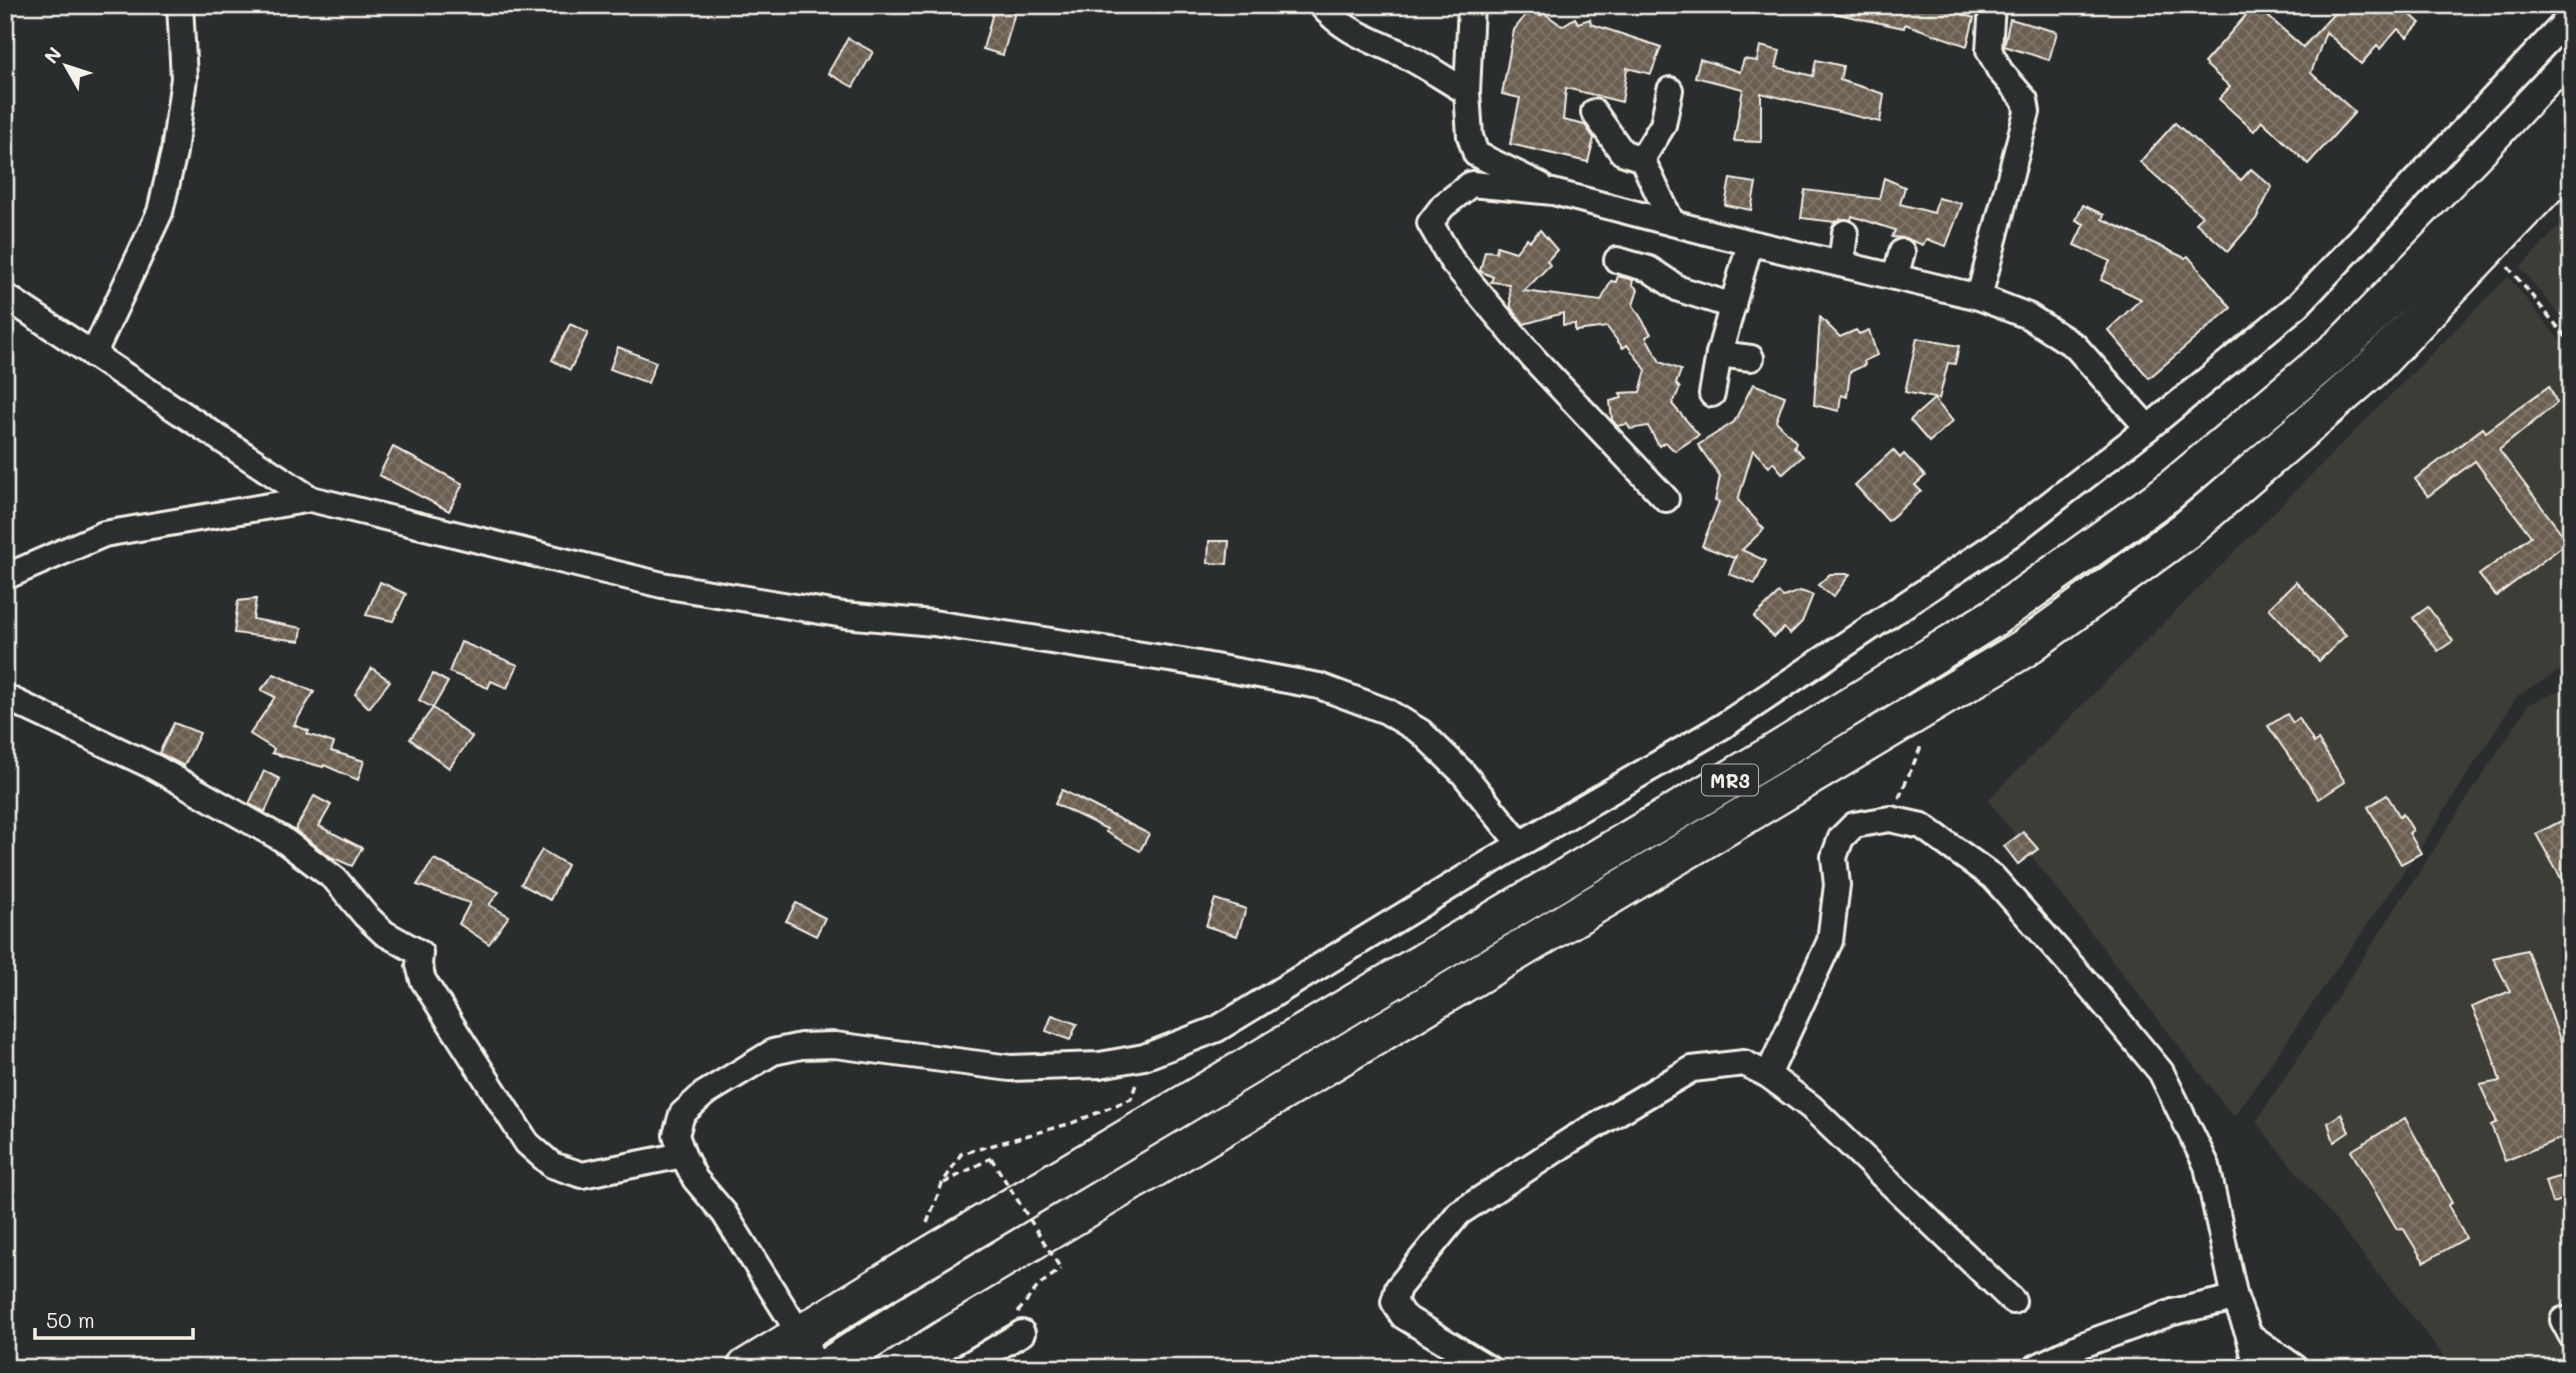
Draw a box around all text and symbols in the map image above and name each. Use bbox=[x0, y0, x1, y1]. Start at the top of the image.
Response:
north arrow bbox=[32, 32, 102, 102]
text: N bbox=[38, 42, 67, 68]
road number: MR3 bbox=[1702, 764, 1758, 796]
scale bar bbox=[35, 1296, 192, 1340]
text: 50 m bbox=[46, 1306, 95, 1333]

